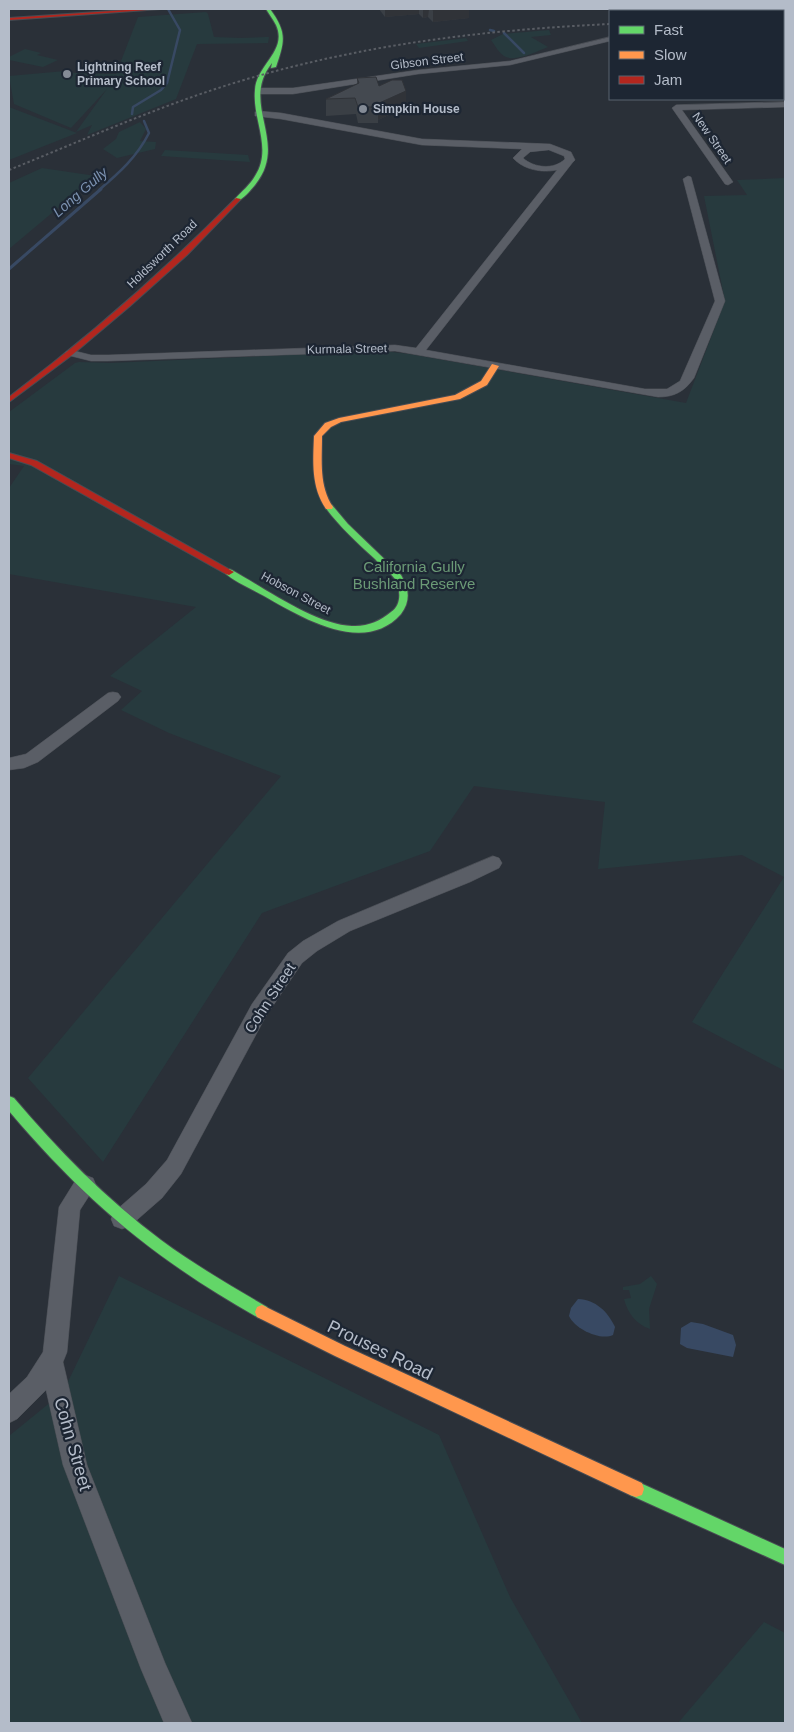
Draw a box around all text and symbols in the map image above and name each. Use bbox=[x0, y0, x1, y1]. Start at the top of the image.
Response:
legend bbox=[609, 10, 784, 100]
text: Fast bbox=[654, 21, 684, 38]
text: Slow bbox=[654, 46, 687, 63]
street label: Gibson Street bbox=[390, 50, 465, 72]
place label: Lightning Reef Primary School bbox=[77, 60, 165, 88]
marker: Lightning Reef Primary School bbox=[61, 68, 73, 80]
text: Jam bbox=[654, 71, 682, 88]
place label: Simpkin House bbox=[373, 102, 460, 116]
marker: Simpkin House bbox=[357, 103, 369, 115]
street label: New Street bbox=[689, 110, 735, 167]
water label: Long Gully bbox=[49, 163, 111, 220]
street label: Holdsworth Road bbox=[124, 217, 200, 291]
street label: Kurmala Street bbox=[307, 341, 388, 357]
park label: California Gully Bushland Reserve bbox=[353, 558, 475, 592]
street label: Hobson Street bbox=[259, 569, 334, 617]
street label: Cohn Street bbox=[241, 959, 299, 1036]
street label: Prouses Road bbox=[324, 1316, 436, 1384]
street label: Cohn Street bbox=[50, 1395, 96, 1493]

